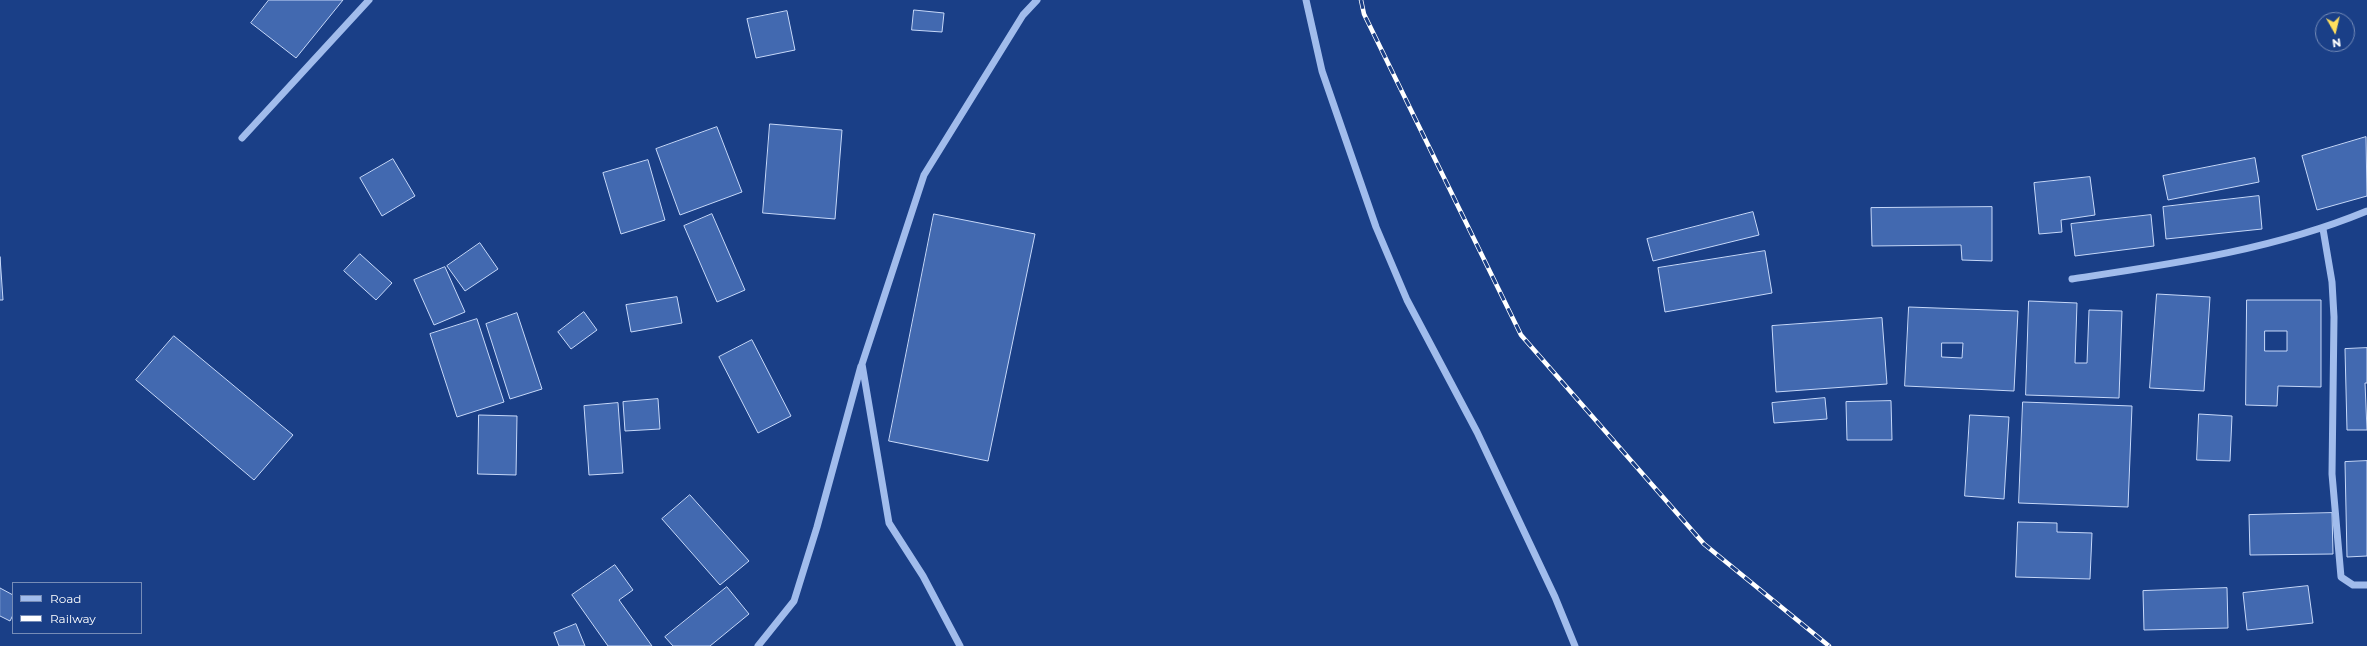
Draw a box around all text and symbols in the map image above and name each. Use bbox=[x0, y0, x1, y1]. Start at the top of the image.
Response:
north arrow bbox=[2315, 12, 2355, 52]
text: N bbox=[2331, 35, 2342, 50]
legend bbox=[12, 582, 142, 634]
text: Road bbox=[50, 591, 81, 606]
text: Railway bbox=[50, 611, 96, 626]

